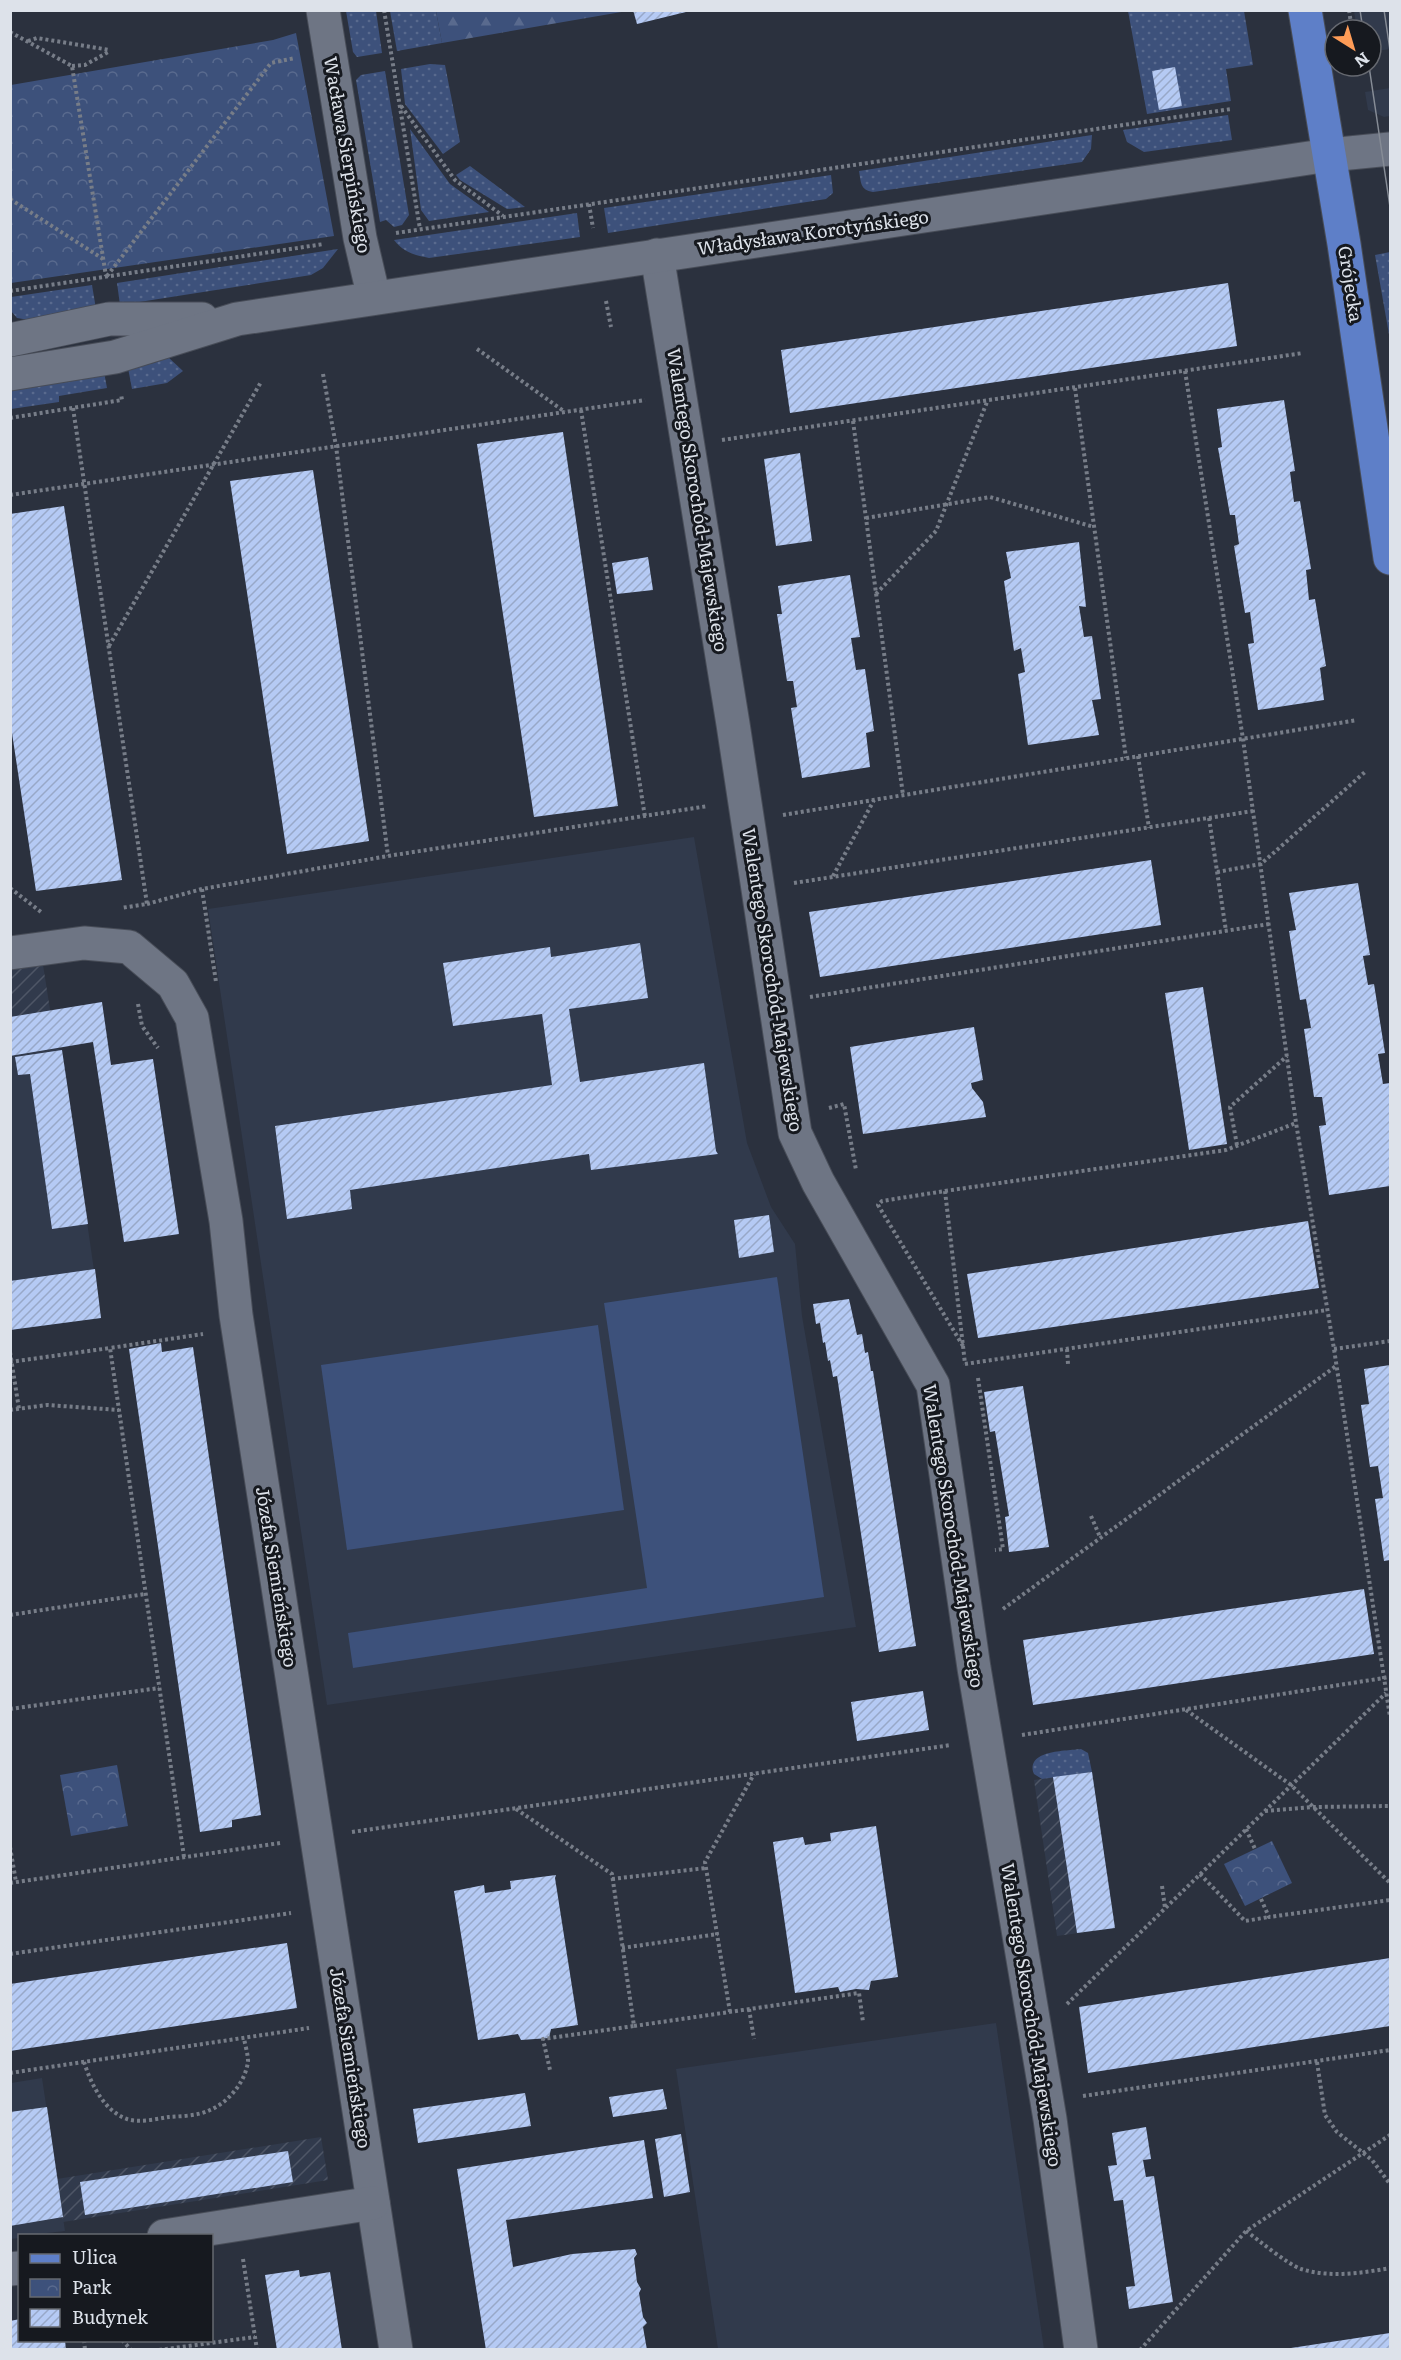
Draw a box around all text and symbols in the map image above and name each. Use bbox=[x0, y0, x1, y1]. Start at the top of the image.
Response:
north arrow bbox=[1323, 18, 1383, 78]
text: N bbox=[1350, 47, 1375, 74]
street label: Wacława Sierpińskiego bbox=[318, 54, 379, 255]
street label: Władysława Korotyńskiego bbox=[695, 202, 930, 261]
street label: Grójecka bbox=[1332, 244, 1371, 324]
street label: Walentego Skorochód-Majewskiego bbox=[661, 346, 736, 654]
street label: Walentego Skorochód-Majewskiego bbox=[736, 826, 811, 1134]
street label: Walentego Skorochód-Majewskiego bbox=[917, 1382, 992, 1690]
street label: Józefa Siemieńskiego bbox=[250, 1484, 305, 1669]
street label: Walentego Skorochód-Majewskiego bbox=[995, 1861, 1070, 2169]
street label: Józefa Siemieńskiego bbox=[324, 1965, 379, 2150]
legend bbox=[18, 2234, 213, 2342]
text: Ulica bbox=[72, 2243, 118, 2270]
text: Park bbox=[72, 2273, 113, 2300]
text: Budynek bbox=[72, 2303, 149, 2330]

